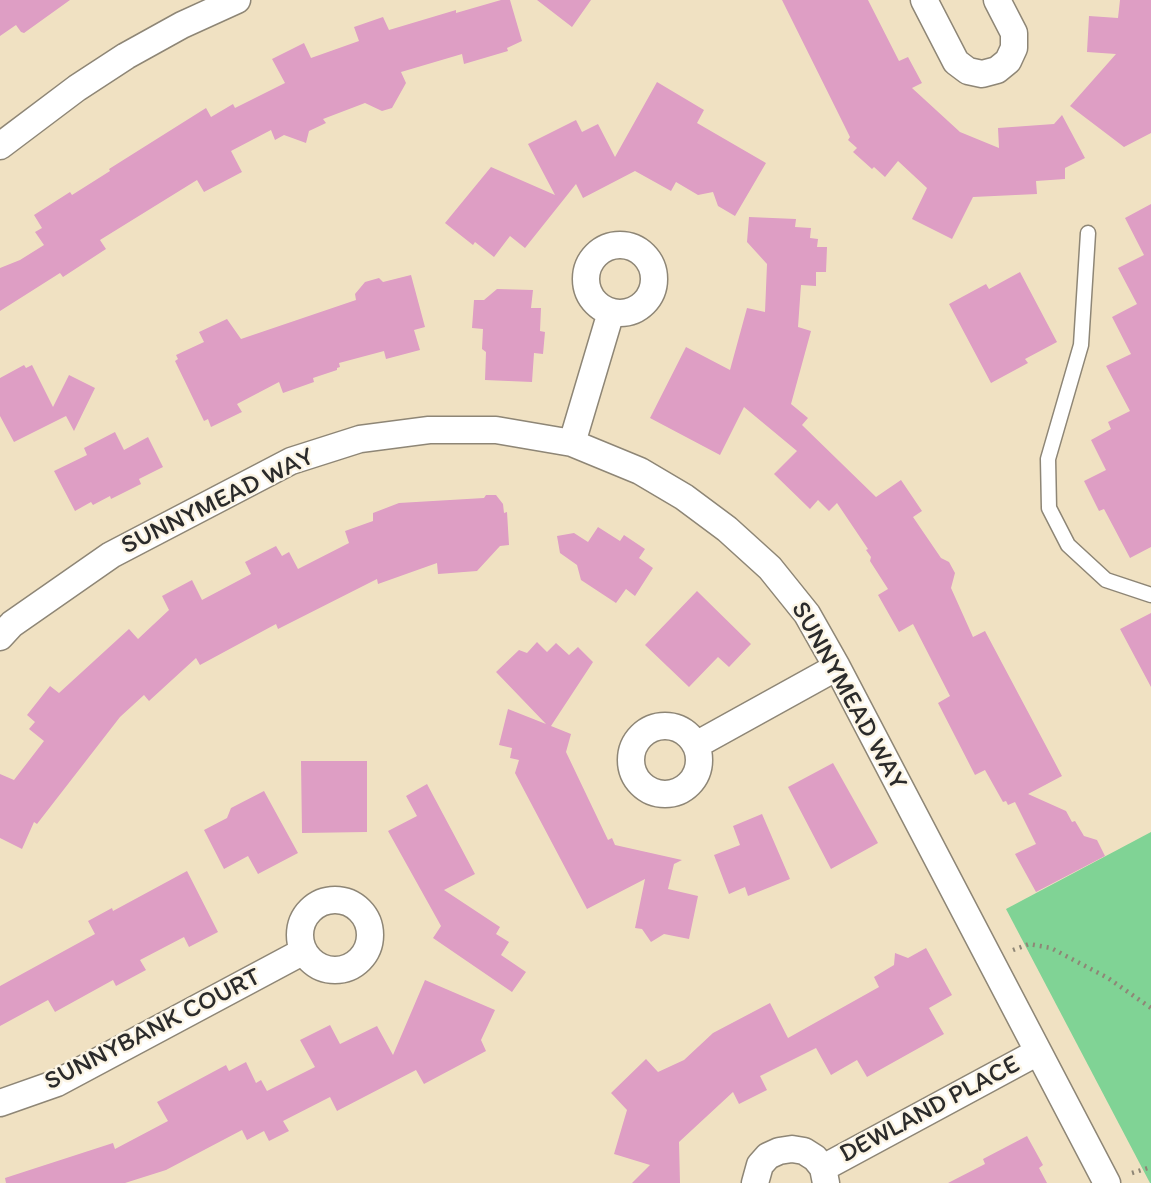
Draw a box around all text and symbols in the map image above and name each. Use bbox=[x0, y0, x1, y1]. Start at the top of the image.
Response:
street label: SUNNYMEAD WAY bbox=[117, 442, 319, 562]
street label: SUNNYMEAD WAY bbox=[783, 596, 913, 796]
street label: SUNNYBANK COURT bbox=[40, 962, 266, 1098]
street label: DEWLAND PLACE bbox=[835, 1049, 1025, 1171]

